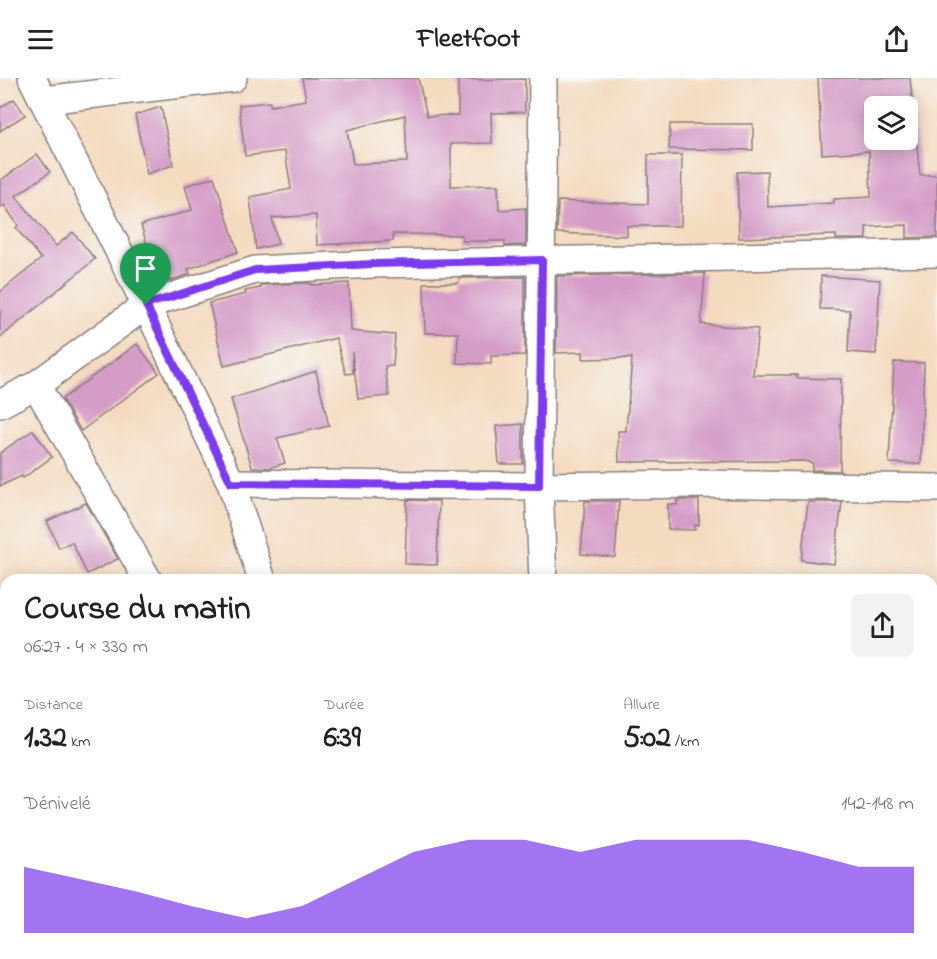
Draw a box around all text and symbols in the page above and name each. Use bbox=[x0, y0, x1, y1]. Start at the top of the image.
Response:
text: Fleetfoot bbox=[417, 20, 520, 59]
icon: menu bbox=[24, 23, 57, 56]
icon: share bbox=[880, 23, 913, 56]
map controls bbox=[864, 96, 918, 150]
button: layers bbox=[864, 96, 918, 150]
pin bbox=[120, 243, 171, 305]
icon: arrive bbox=[129, 252, 162, 285]
text: Course du matin bbox=[24, 586, 250, 634]
button: share bbox=[851, 594, 914, 657]
text: 06:27 · 4 × 330 m bbox=[24, 633, 148, 662]
text: Distance bbox=[24, 693, 83, 717]
text: Durée bbox=[324, 693, 364, 717]
text: Allure bbox=[623, 693, 660, 717]
text: 1.32 bbox=[24, 717, 67, 761]
text: 6:39 bbox=[324, 717, 361, 761]
text: 5:02 bbox=[623, 717, 671, 761]
text: km bbox=[67, 730, 90, 754]
text: /km bbox=[671, 730, 699, 754]
text: Dénivelé bbox=[24, 790, 91, 819]
text: 142–148 m bbox=[841, 790, 914, 819]

